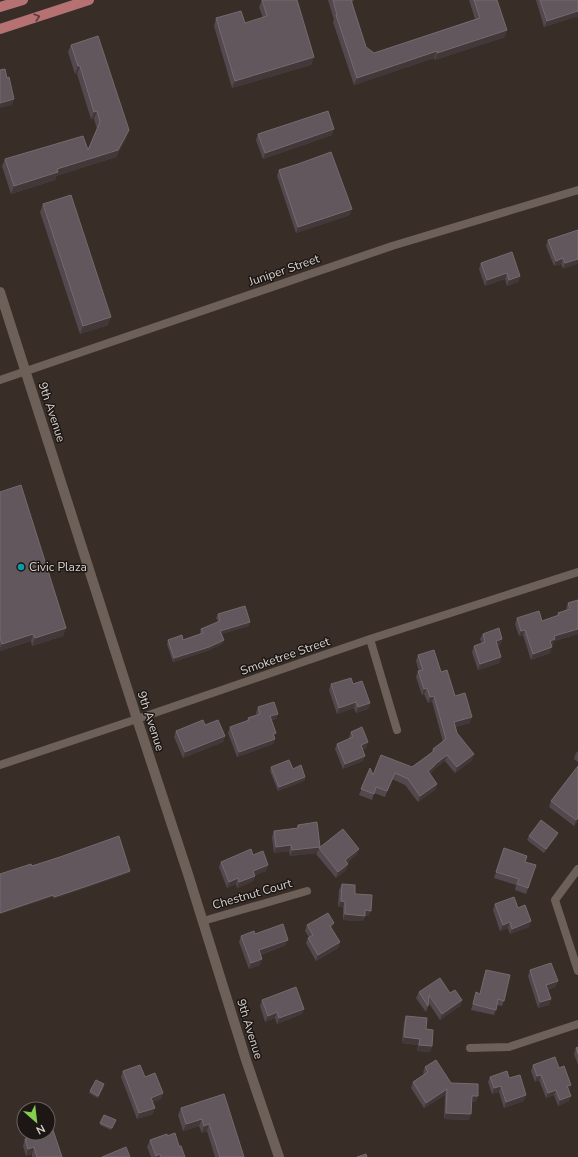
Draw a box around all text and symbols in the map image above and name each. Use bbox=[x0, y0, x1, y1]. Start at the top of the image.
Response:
one-way arrow bbox=[34, 13, 41, 22]
street label: Juniper Street bbox=[246, 250, 322, 290]
street label: 9th Avenue bbox=[35, 380, 69, 444]
place label: Civic Plaza bbox=[29, 559, 87, 575]
marker: Civic Plaza bbox=[16, 562, 26, 572]
street label: Smoketree Street bbox=[238, 633, 333, 679]
street label: 9th Avenue bbox=[134, 689, 168, 753]
street label: Chestnut Court bbox=[210, 875, 294, 913]
street label: 9th Avenue bbox=[233, 997, 267, 1061]
north arrow bbox=[16, 1101, 56, 1141]
text: N bbox=[33, 1121, 48, 1138]

